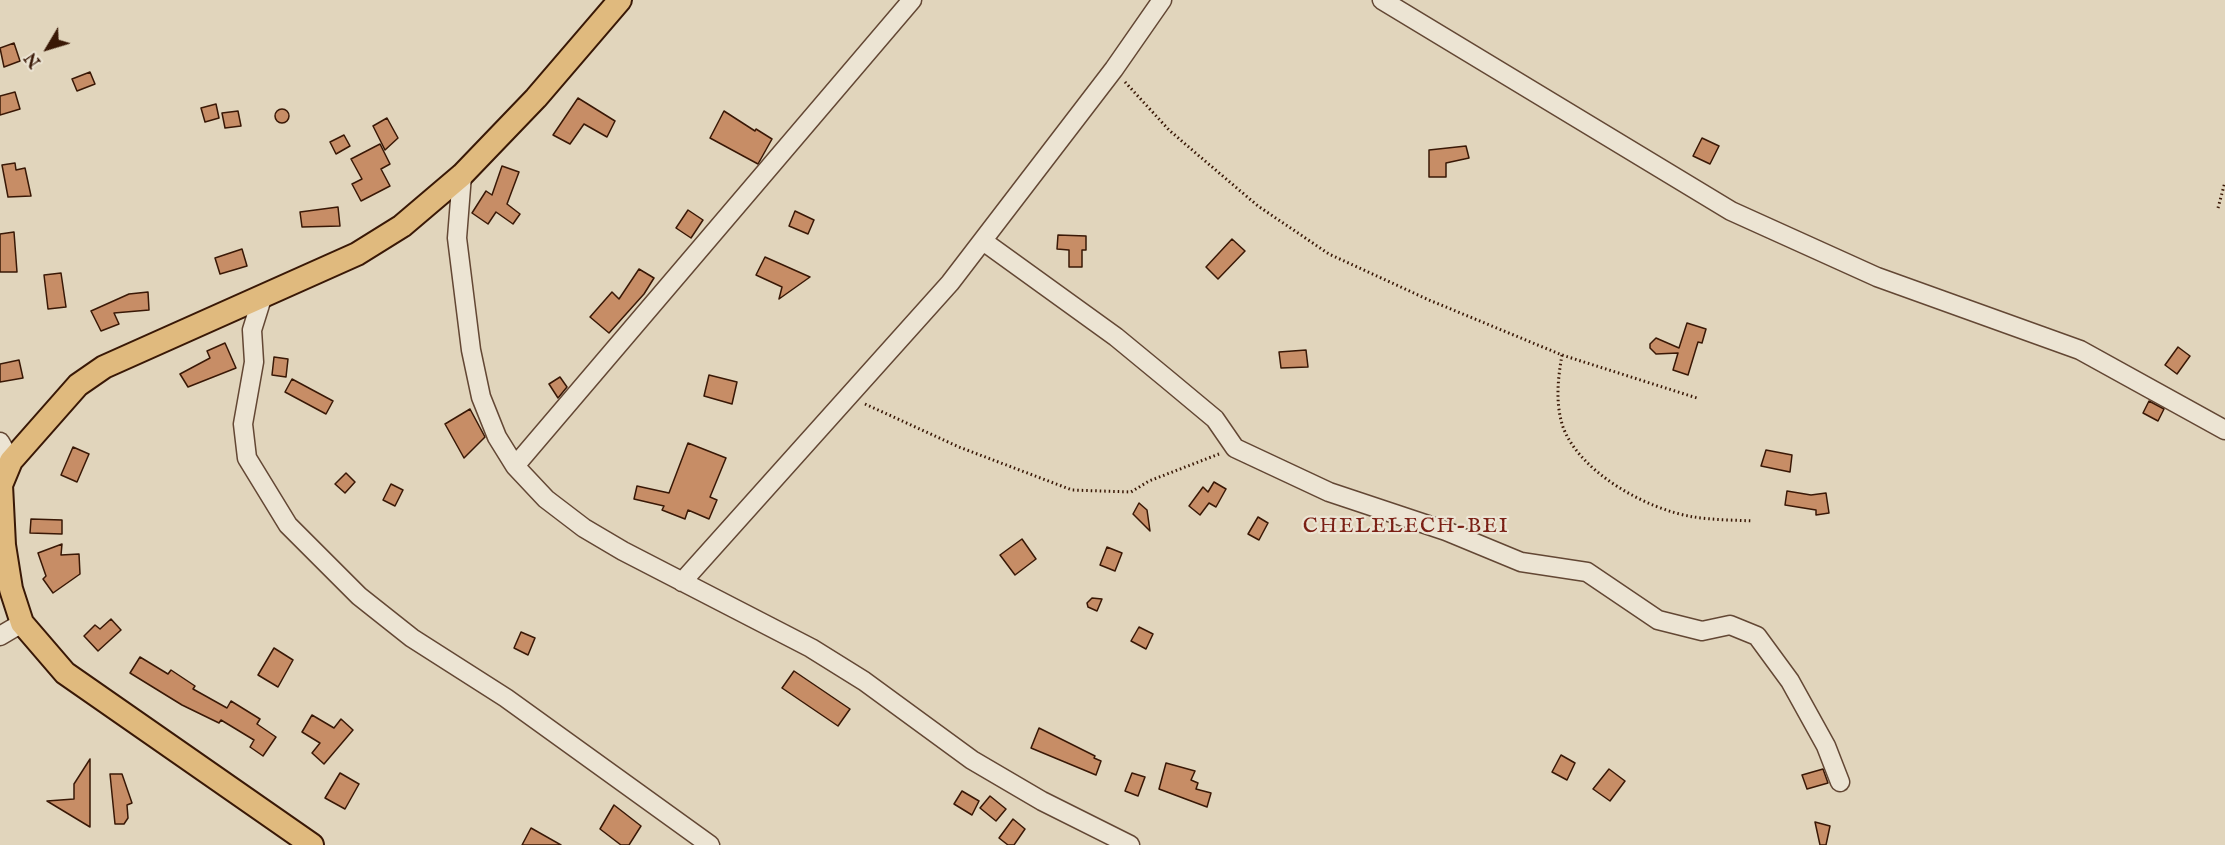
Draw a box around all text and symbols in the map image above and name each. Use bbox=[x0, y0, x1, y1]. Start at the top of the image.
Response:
north arrow bbox=[18, 18, 78, 78]
text: N bbox=[22, 47, 46, 71]
district label: CHELELECH-BEI bbox=[1303, 515, 1509, 541]

